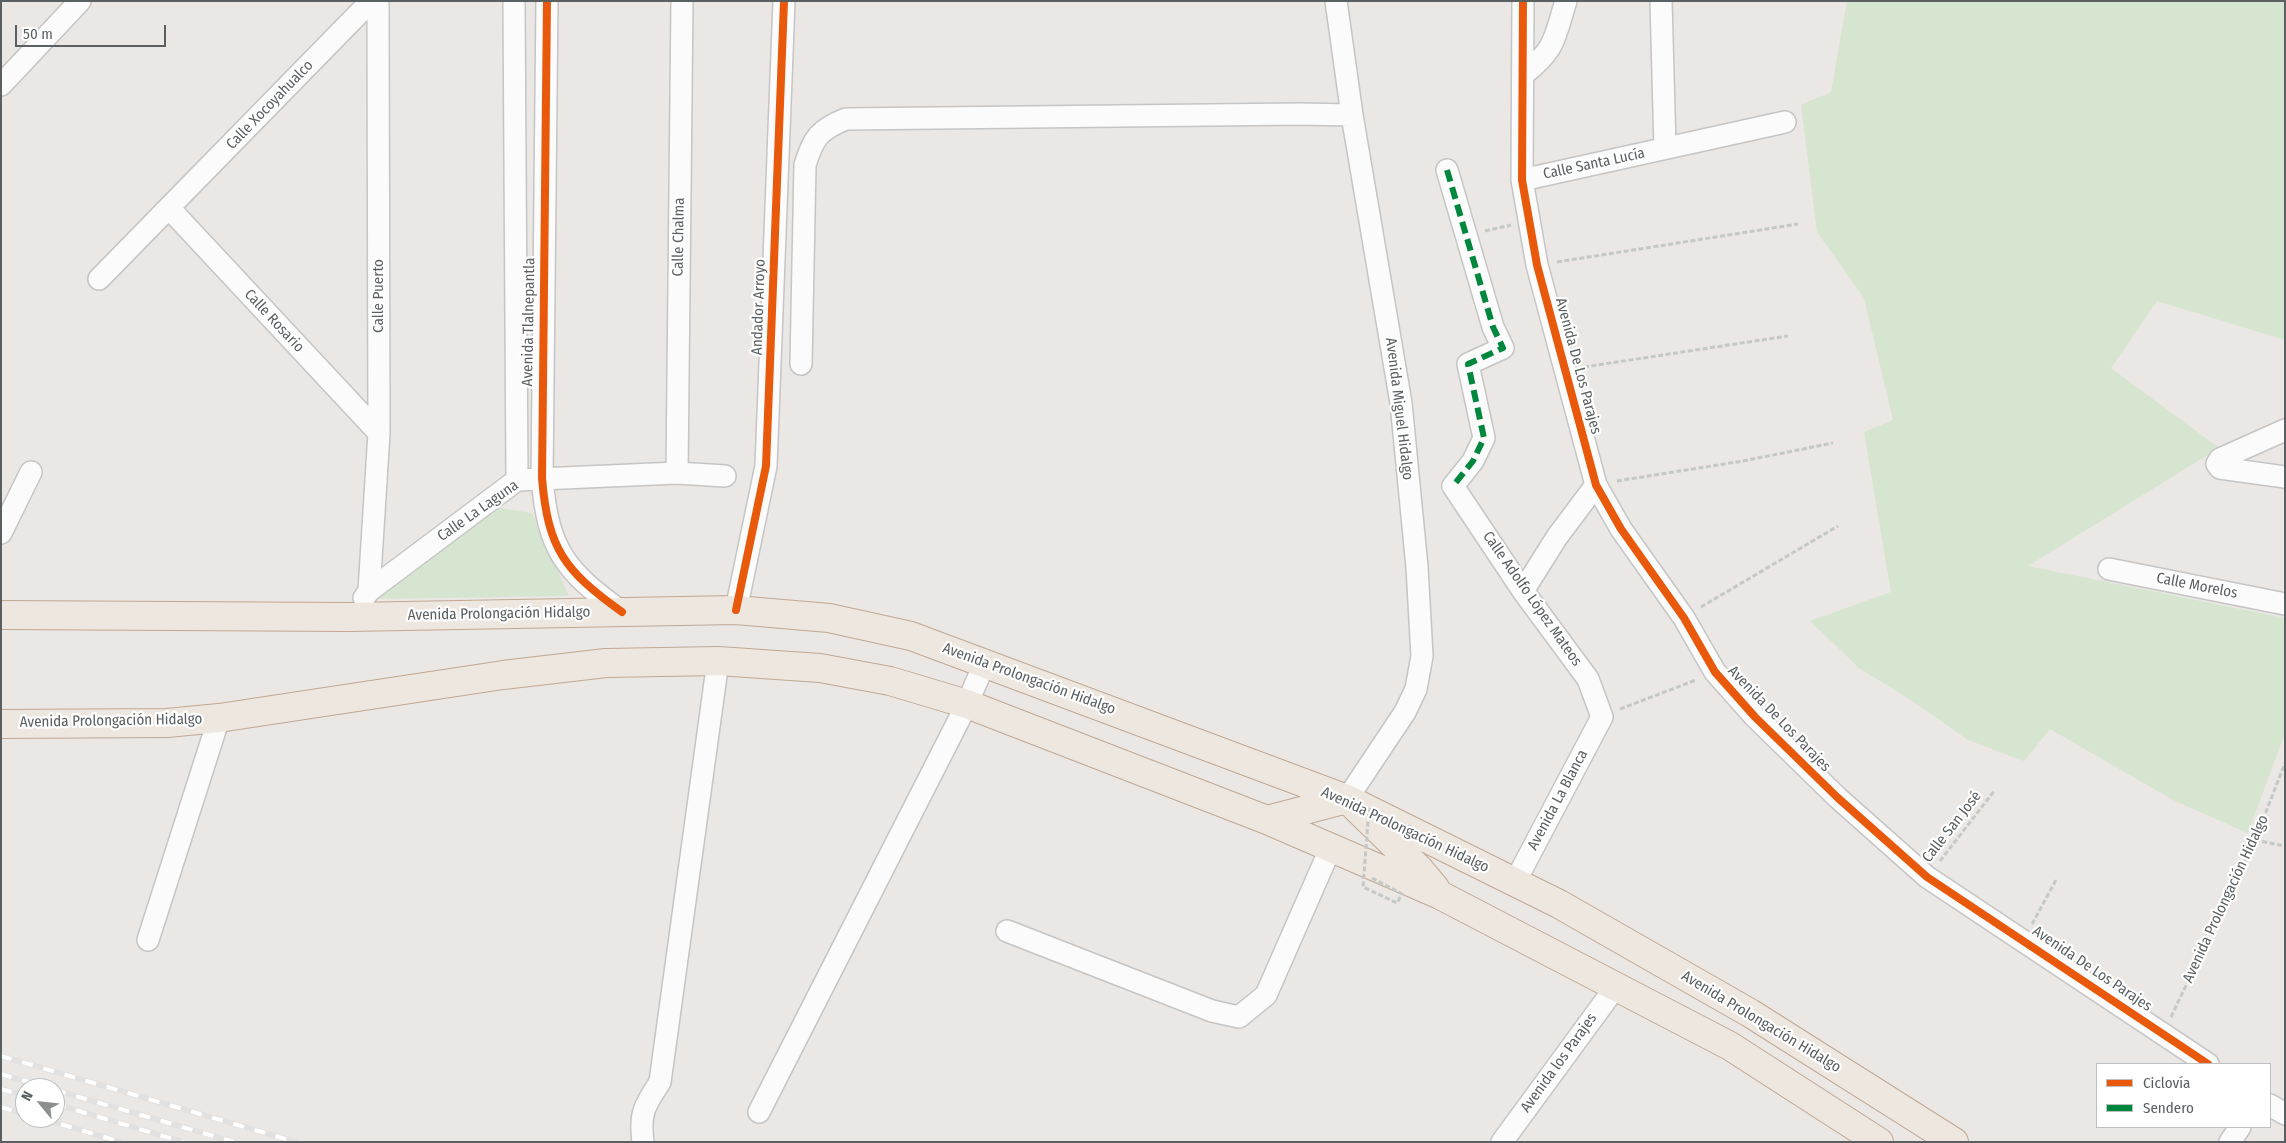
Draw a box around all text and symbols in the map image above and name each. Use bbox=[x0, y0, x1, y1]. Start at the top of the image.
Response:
scale bar bbox=[18, 15, 169, 47]
text: 50 m bbox=[23, 25, 53, 43]
street label: Calle Xocoyahualco bbox=[223, 57, 317, 153]
street label: Calle Santa Lucía bbox=[1541, 144, 1647, 184]
street label: Calle Chalma bbox=[669, 197, 689, 277]
street label: Avenida Tlalnepantla bbox=[519, 257, 539, 387]
street label: Calle Puerto bbox=[370, 259, 388, 333]
street label: Andador Arroyo bbox=[748, 259, 770, 355]
street label: Calle Rosario bbox=[240, 286, 308, 356]
street label: Avenida De Los Parajes bbox=[1551, 296, 1605, 436]
street label: Avenida Miguel Hidalgo bbox=[1381, 337, 1417, 481]
street label: Calle La Laguna bbox=[434, 476, 522, 546]
street label: Calle Adolfo López Mateos bbox=[1479, 528, 1585, 670]
street label: Calle Morelos bbox=[2155, 569, 2239, 603]
street label: Avenida Prolongación Hidalgo bbox=[407, 603, 591, 625]
street label: Avenida Prolongación Hidalgo bbox=[940, 639, 1118, 719]
street label: Avenida De Los Parajes bbox=[1724, 662, 1834, 776]
street label: Avenida Prolongación Hidalgo bbox=[19, 710, 203, 732]
street label: Avenida La Blanca bbox=[1524, 747, 1592, 853]
street label: Avenida Prolongación Hidalgo bbox=[1318, 783, 1492, 877]
street label: Calle San José bbox=[1919, 788, 1985, 866]
street label: Avenida Prolongación Hidalgo bbox=[2179, 812, 2273, 986]
street label: Avenida De Los Parajes bbox=[2029, 922, 2155, 1016]
street label: Avenida Prolongación Hidalgo bbox=[1678, 967, 1844, 1077]
street label: Avenida los Parajes bbox=[1517, 1010, 1601, 1116]
legend bbox=[2096, 1063, 2271, 1128]
text: Ciclovía bbox=[2143, 1074, 2190, 1092]
north arrow bbox=[15, 1078, 65, 1128]
text: N bbox=[18, 1089, 37, 1104]
text: Sendero bbox=[2143, 1099, 2194, 1117]

